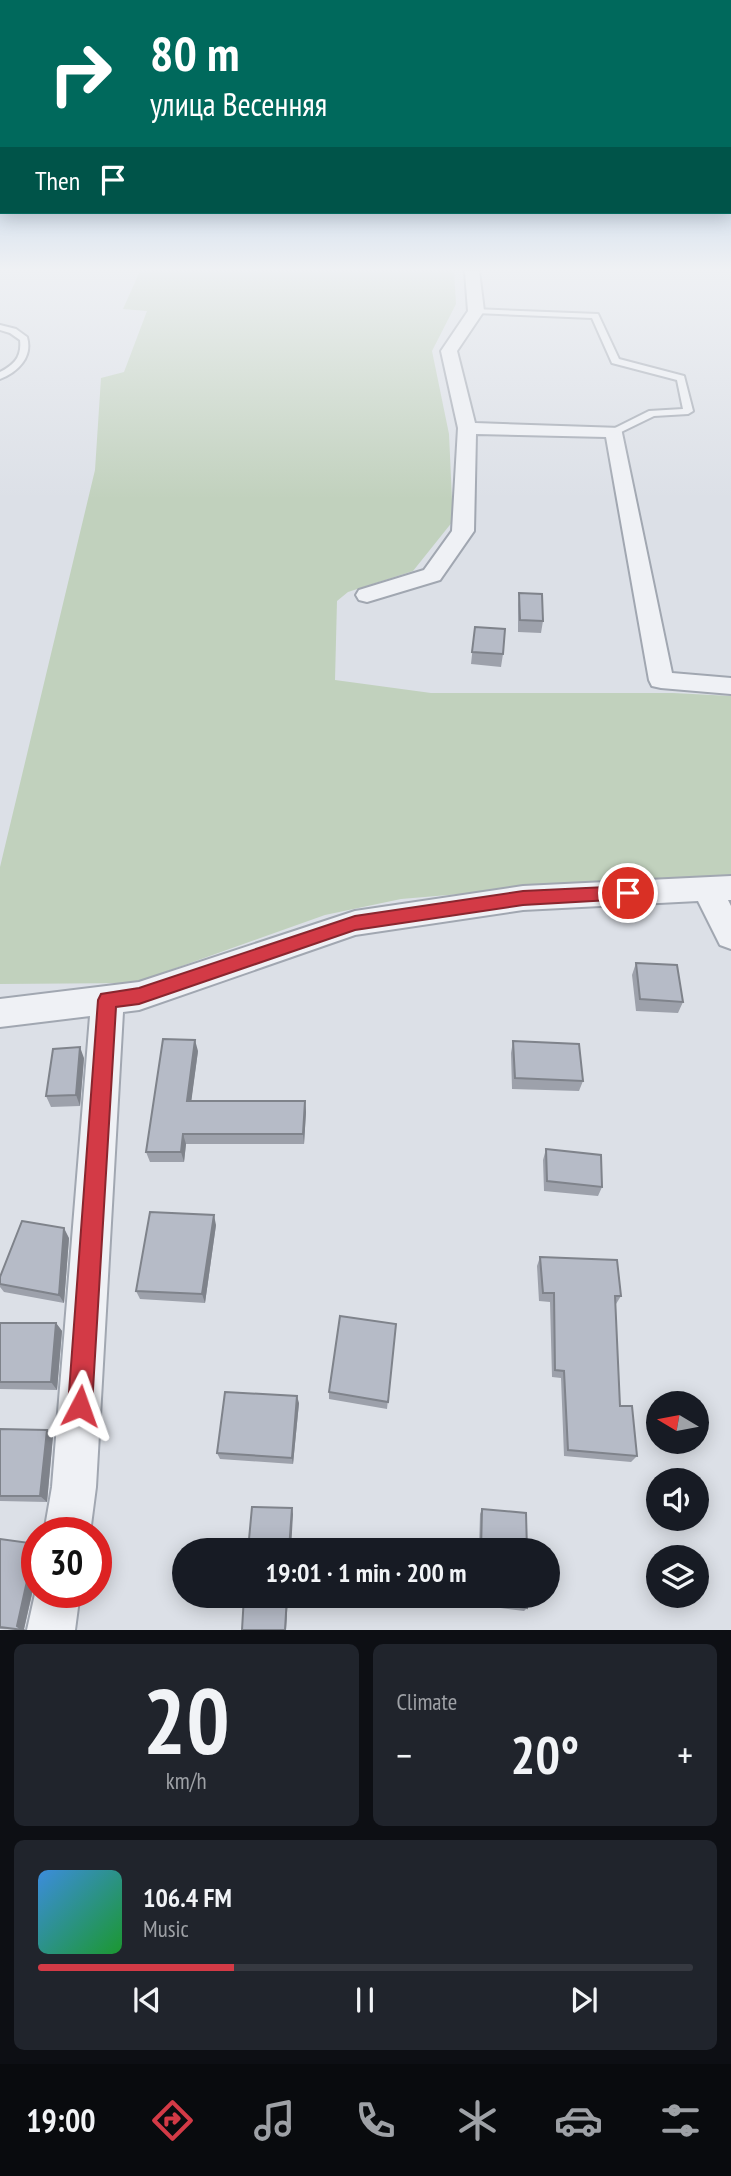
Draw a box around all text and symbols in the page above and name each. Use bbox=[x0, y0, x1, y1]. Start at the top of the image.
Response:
text: 80 m bbox=[150, 21, 239, 85]
icon: right bbox=[35, 28, 126, 119]
text: улица Весенняя bbox=[150, 83, 327, 125]
icon: arrive bbox=[94, 161, 132, 199]
text: Then bbox=[35, 164, 80, 197]
pin bbox=[598, 863, 658, 923]
icon: arrive bbox=[609, 874, 647, 912]
position arrow bbox=[43, 1369, 117, 1443]
north arrow bbox=[646, 1391, 709, 1454]
map controls bbox=[646, 1391, 709, 1608]
button: sound bbox=[646, 1468, 709, 1531]
speed limit sign: 30 bbox=[21, 1517, 112, 1608]
button: layers bbox=[646, 1545, 709, 1608]
text: 19:01 · 1 min · 200 m bbox=[266, 1556, 466, 1589]
text: 20 bbox=[143, 1661, 230, 1779]
text: Climate bbox=[397, 1687, 457, 1716]
text: 20° bbox=[510, 1721, 579, 1788]
text: − bbox=[397, 1730, 412, 1779]
text: + bbox=[677, 1730, 693, 1779]
text: km/h bbox=[166, 1766, 207, 1795]
text: 106.4 FM bbox=[143, 1881, 232, 1914]
text: Music bbox=[143, 1914, 189, 1943]
icon: previous bbox=[128, 1981, 166, 2019]
icon: pause bbox=[346, 1981, 384, 2019]
icon: next bbox=[565, 1981, 603, 2019]
icon: directions bbox=[148, 2096, 197, 2145]
icon: music bbox=[250, 2096, 299, 2145]
icon: phone bbox=[351, 2096, 400, 2145]
icon: climate bbox=[453, 2096, 502, 2145]
icon: car bbox=[554, 2096, 603, 2145]
icon: filters bbox=[656, 2096, 705, 2145]
text: 19:00 bbox=[26, 2099, 95, 2141]

